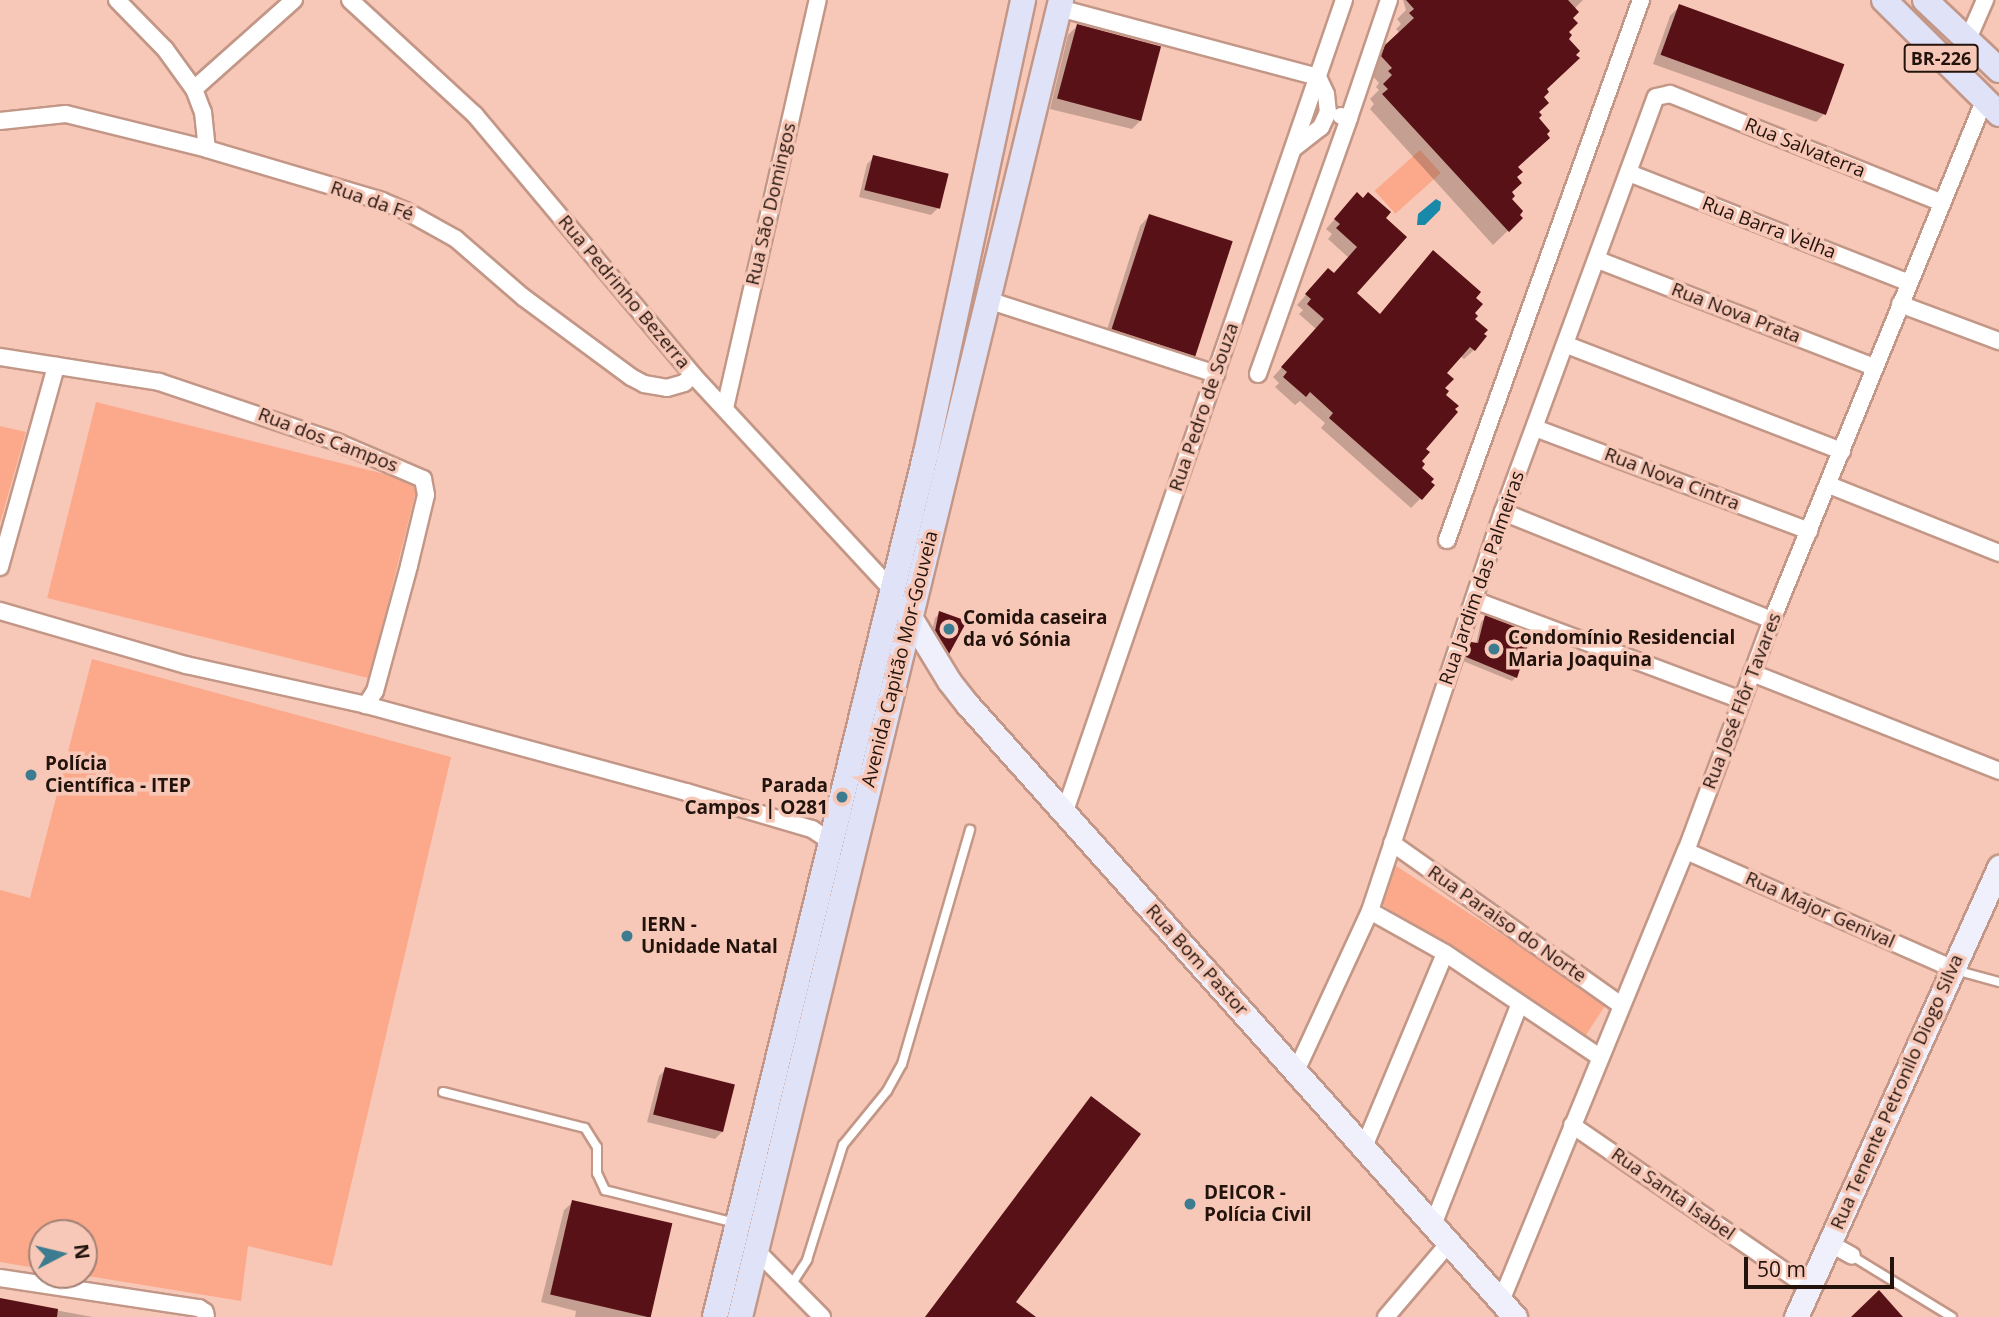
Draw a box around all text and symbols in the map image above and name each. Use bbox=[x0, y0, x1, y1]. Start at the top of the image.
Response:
road number: BR-226 bbox=[1902, 44, 1980, 72]
street label: Rua Salvaterra bbox=[1741, 113, 1869, 183]
street label: Rua São Domingos bbox=[741, 120, 801, 288]
street label: Rua da Fé bbox=[327, 176, 417, 226]
street label: Rua Barra Velha bbox=[1699, 192, 1839, 264]
street label: Rua Pedrinho Bezerra bbox=[553, 211, 695, 373]
street label: Rua Nova Prata bbox=[1668, 278, 1804, 348]
street label: Rua Pedro de Souza bbox=[1164, 320, 1244, 494]
street label: Rua dos Campos bbox=[255, 403, 401, 477]
street label: Rua Nova Cintra bbox=[1601, 443, 1743, 515]
street label: Rua Jardim das Palmeiras bbox=[1435, 468, 1529, 688]
street label: Avenida Capitão Mor-Gouveia bbox=[857, 529, 943, 789]
place label: Comida caseira da vó Sónia bbox=[963, 607, 1108, 651]
street label: Rua José Flôr Tavares bbox=[1698, 609, 1786, 793]
marker: Comida caseira da vó Sónia bbox=[941, 621, 957, 637]
place label: Condomínio Residencial Maria Joaquina bbox=[1508, 627, 1735, 671]
marker: Condomínio Residencial Maria Joaquina bbox=[1486, 641, 1502, 657]
place label: Polícia Científica - ITEP bbox=[45, 753, 191, 797]
marker: Polícia Científica - ITEP bbox=[23, 767, 39, 783]
place label: Parada Campos | O281 bbox=[684, 775, 828, 819]
marker: Parada Campos | O281 bbox=[834, 789, 850, 805]
street label: Rua Paraiso do Norte bbox=[1423, 861, 1591, 987]
street label: Rua Major Genival bbox=[1742, 867, 1898, 953]
street label: Rua Bom Pastor bbox=[1141, 900, 1253, 1020]
place label: IERN - Unidade Natal bbox=[641, 914, 778, 958]
marker: IERN - Unidade Natal bbox=[619, 928, 635, 944]
street label: Rua Tenente Petronilo Diogo Silva bbox=[1826, 951, 1968, 1233]
street label: Rua Santa Isabel bbox=[1607, 1143, 1739, 1245]
place label: DEICOR - Polícia Civil bbox=[1204, 1182, 1312, 1226]
marker: DEICOR - Polícia Civil bbox=[1182, 1196, 1198, 1212]
north arrow bbox=[28, 1219, 98, 1289]
text: N bbox=[68, 1242, 96, 1261]
scale bar bbox=[1747, 1244, 1898, 1288]
text: 50 m bbox=[1757, 1255, 1806, 1283]

